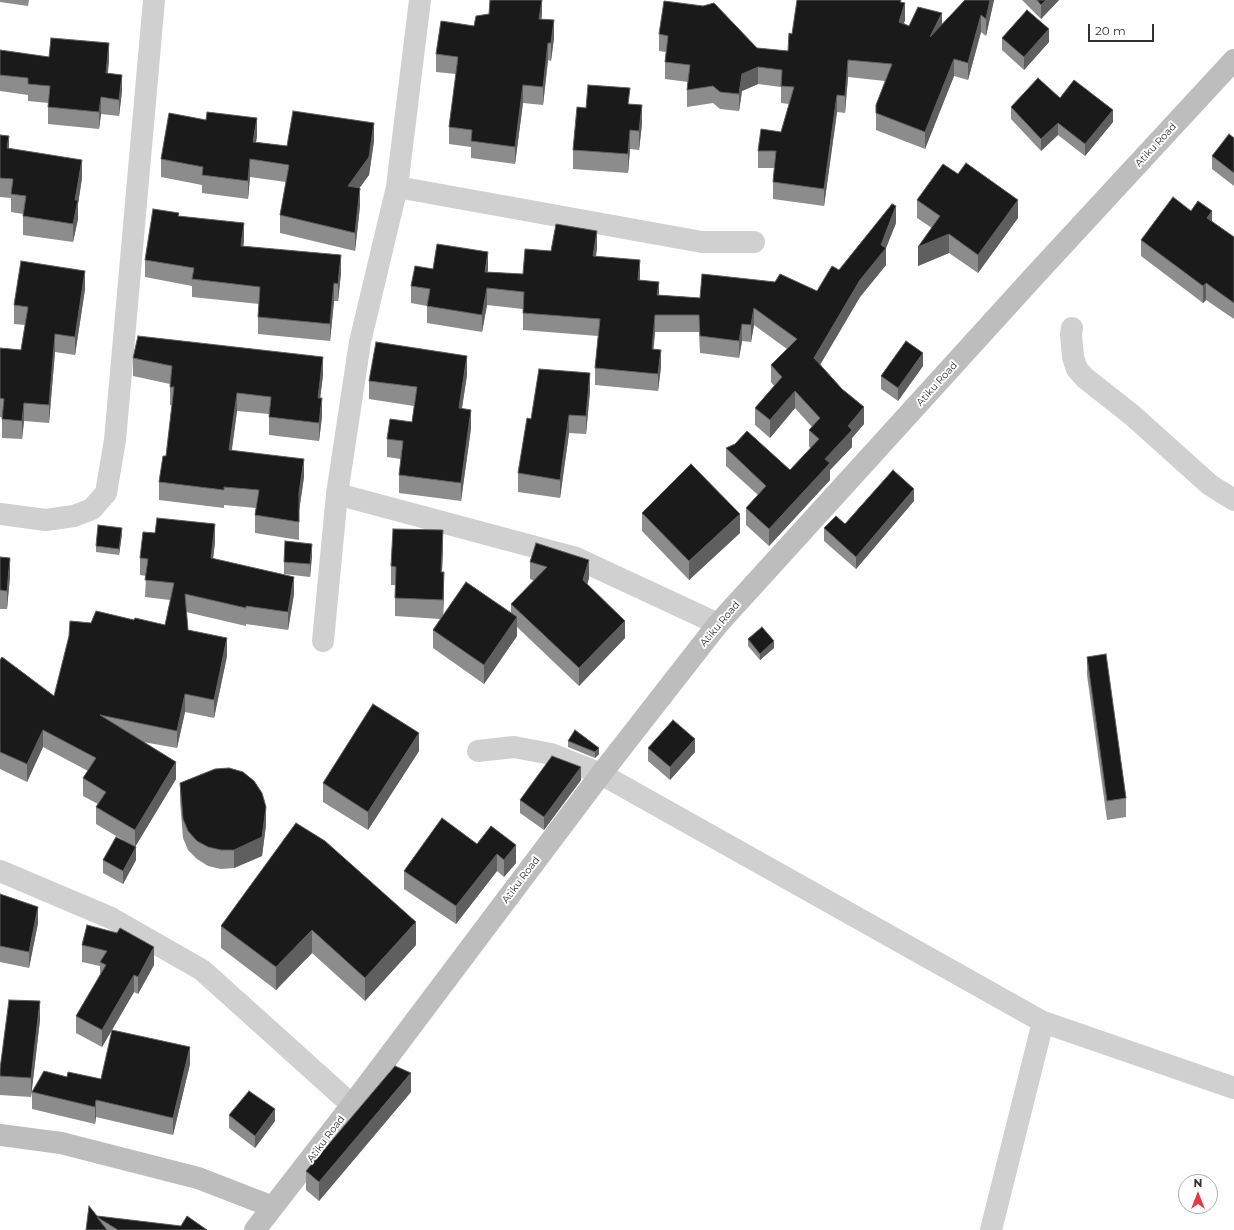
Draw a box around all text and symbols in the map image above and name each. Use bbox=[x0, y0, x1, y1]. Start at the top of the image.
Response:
scale bar bbox=[1090, 16, 1156, 42]
text: 20 m bbox=[1095, 23, 1126, 38]
street label: Atiku Road bbox=[1133, 121, 1179, 169]
street label: Atiku Road bbox=[914, 359, 960, 409]
street label: Atiku Road bbox=[698, 599, 742, 649]
street label: Atiku Road bbox=[500, 854, 542, 906]
street label: Atiku Road bbox=[305, 1113, 347, 1165]
north arrow bbox=[1178, 1174, 1218, 1214]
text: N bbox=[1194, 1176, 1202, 1190]

